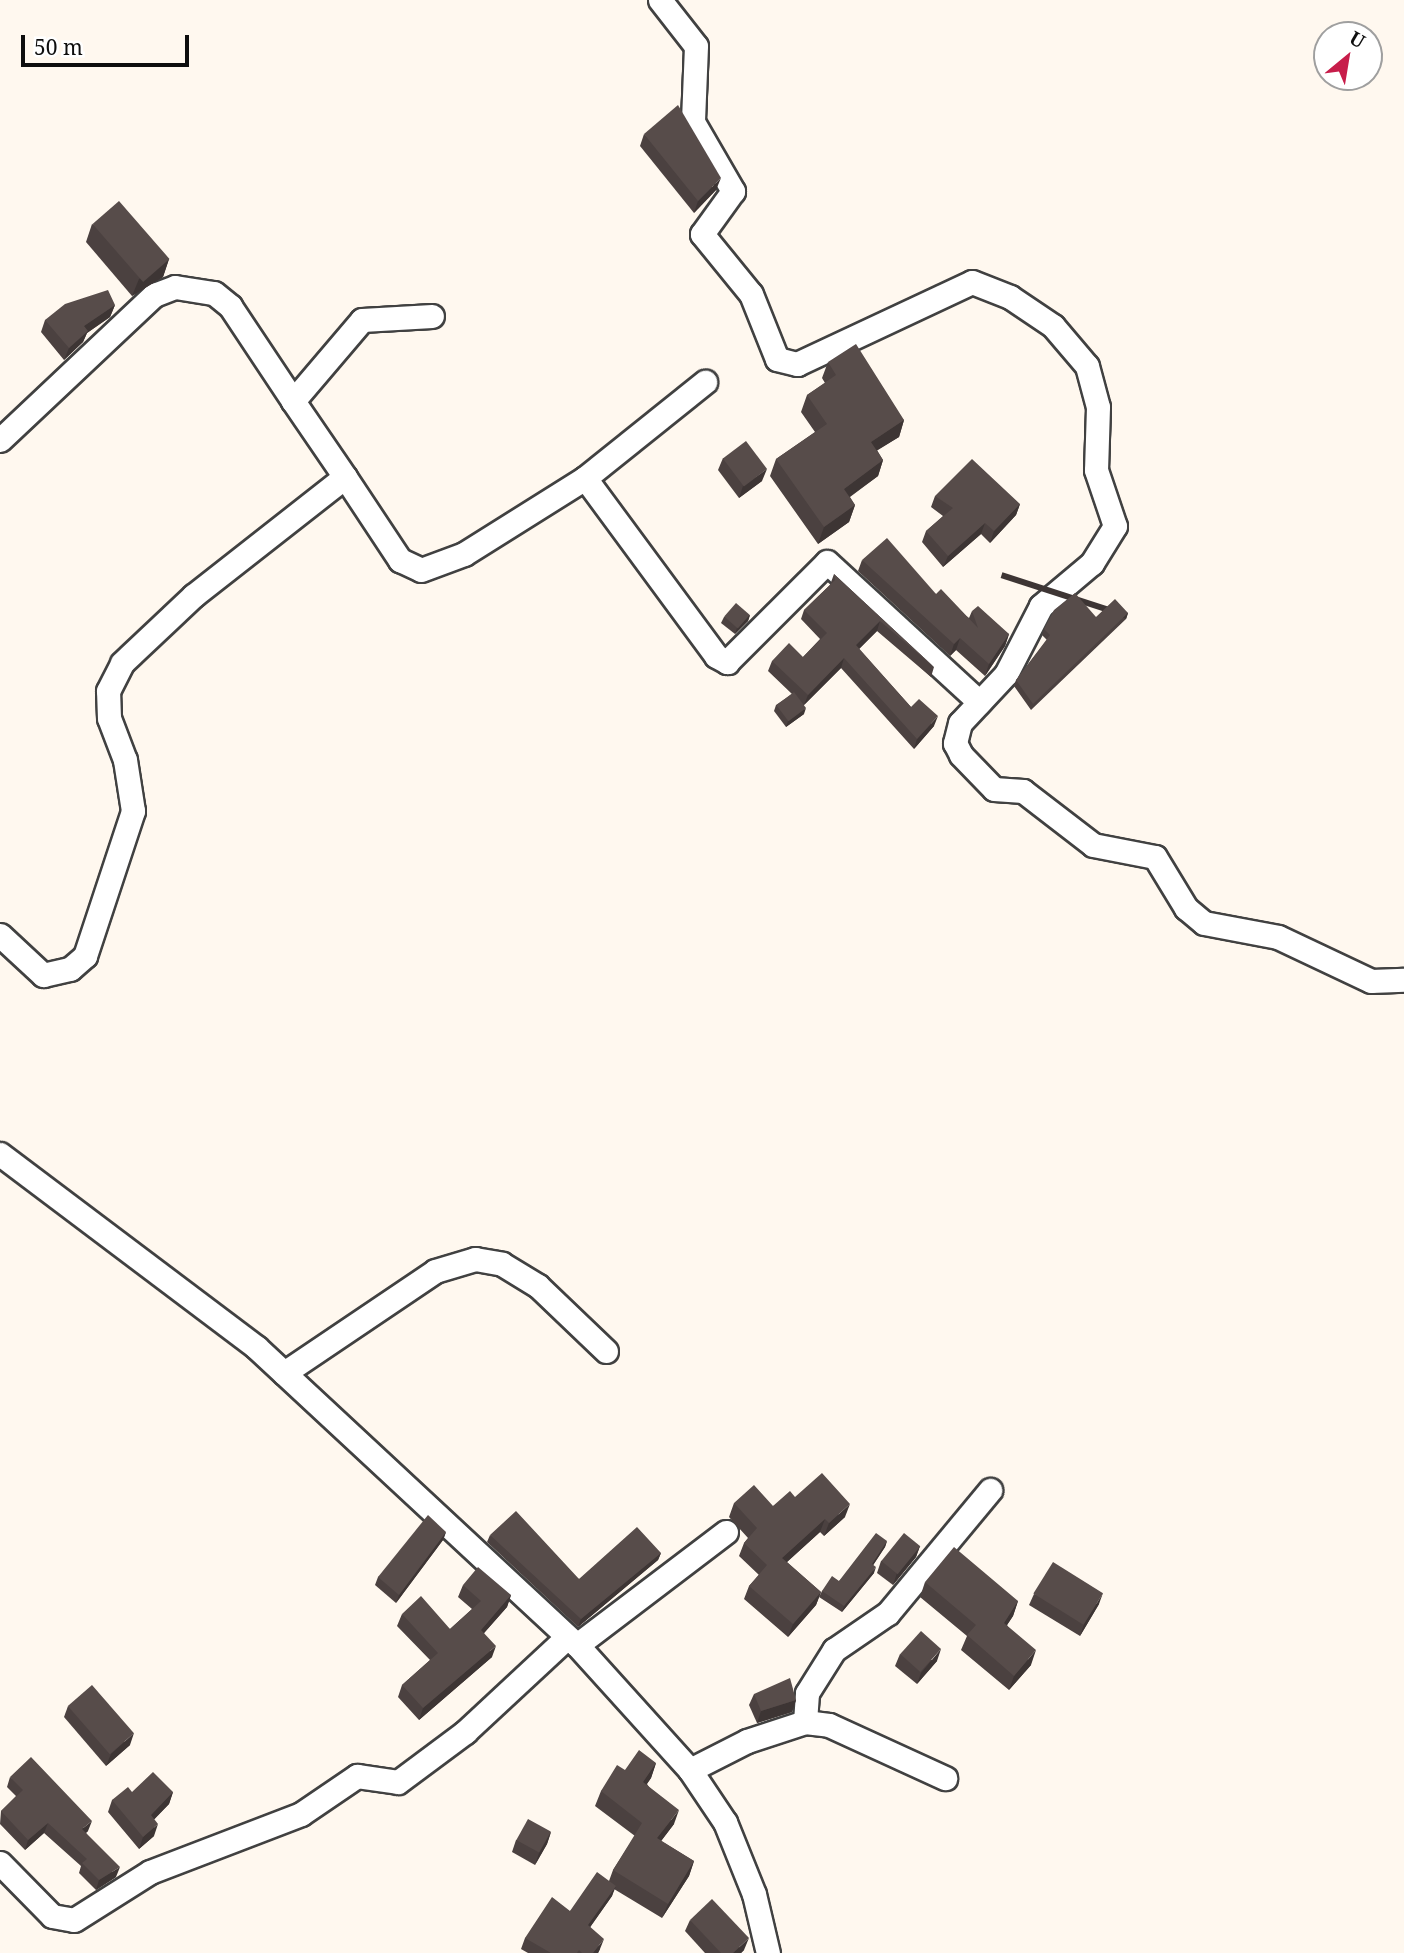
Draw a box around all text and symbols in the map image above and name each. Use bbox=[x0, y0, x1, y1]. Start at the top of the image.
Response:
scale bar bbox=[24, 21, 192, 65]
north arrow bbox=[1313, 21, 1383, 91]
text: U bbox=[1345, 25, 1370, 54]
text: 50 m bbox=[34, 33, 83, 61]

